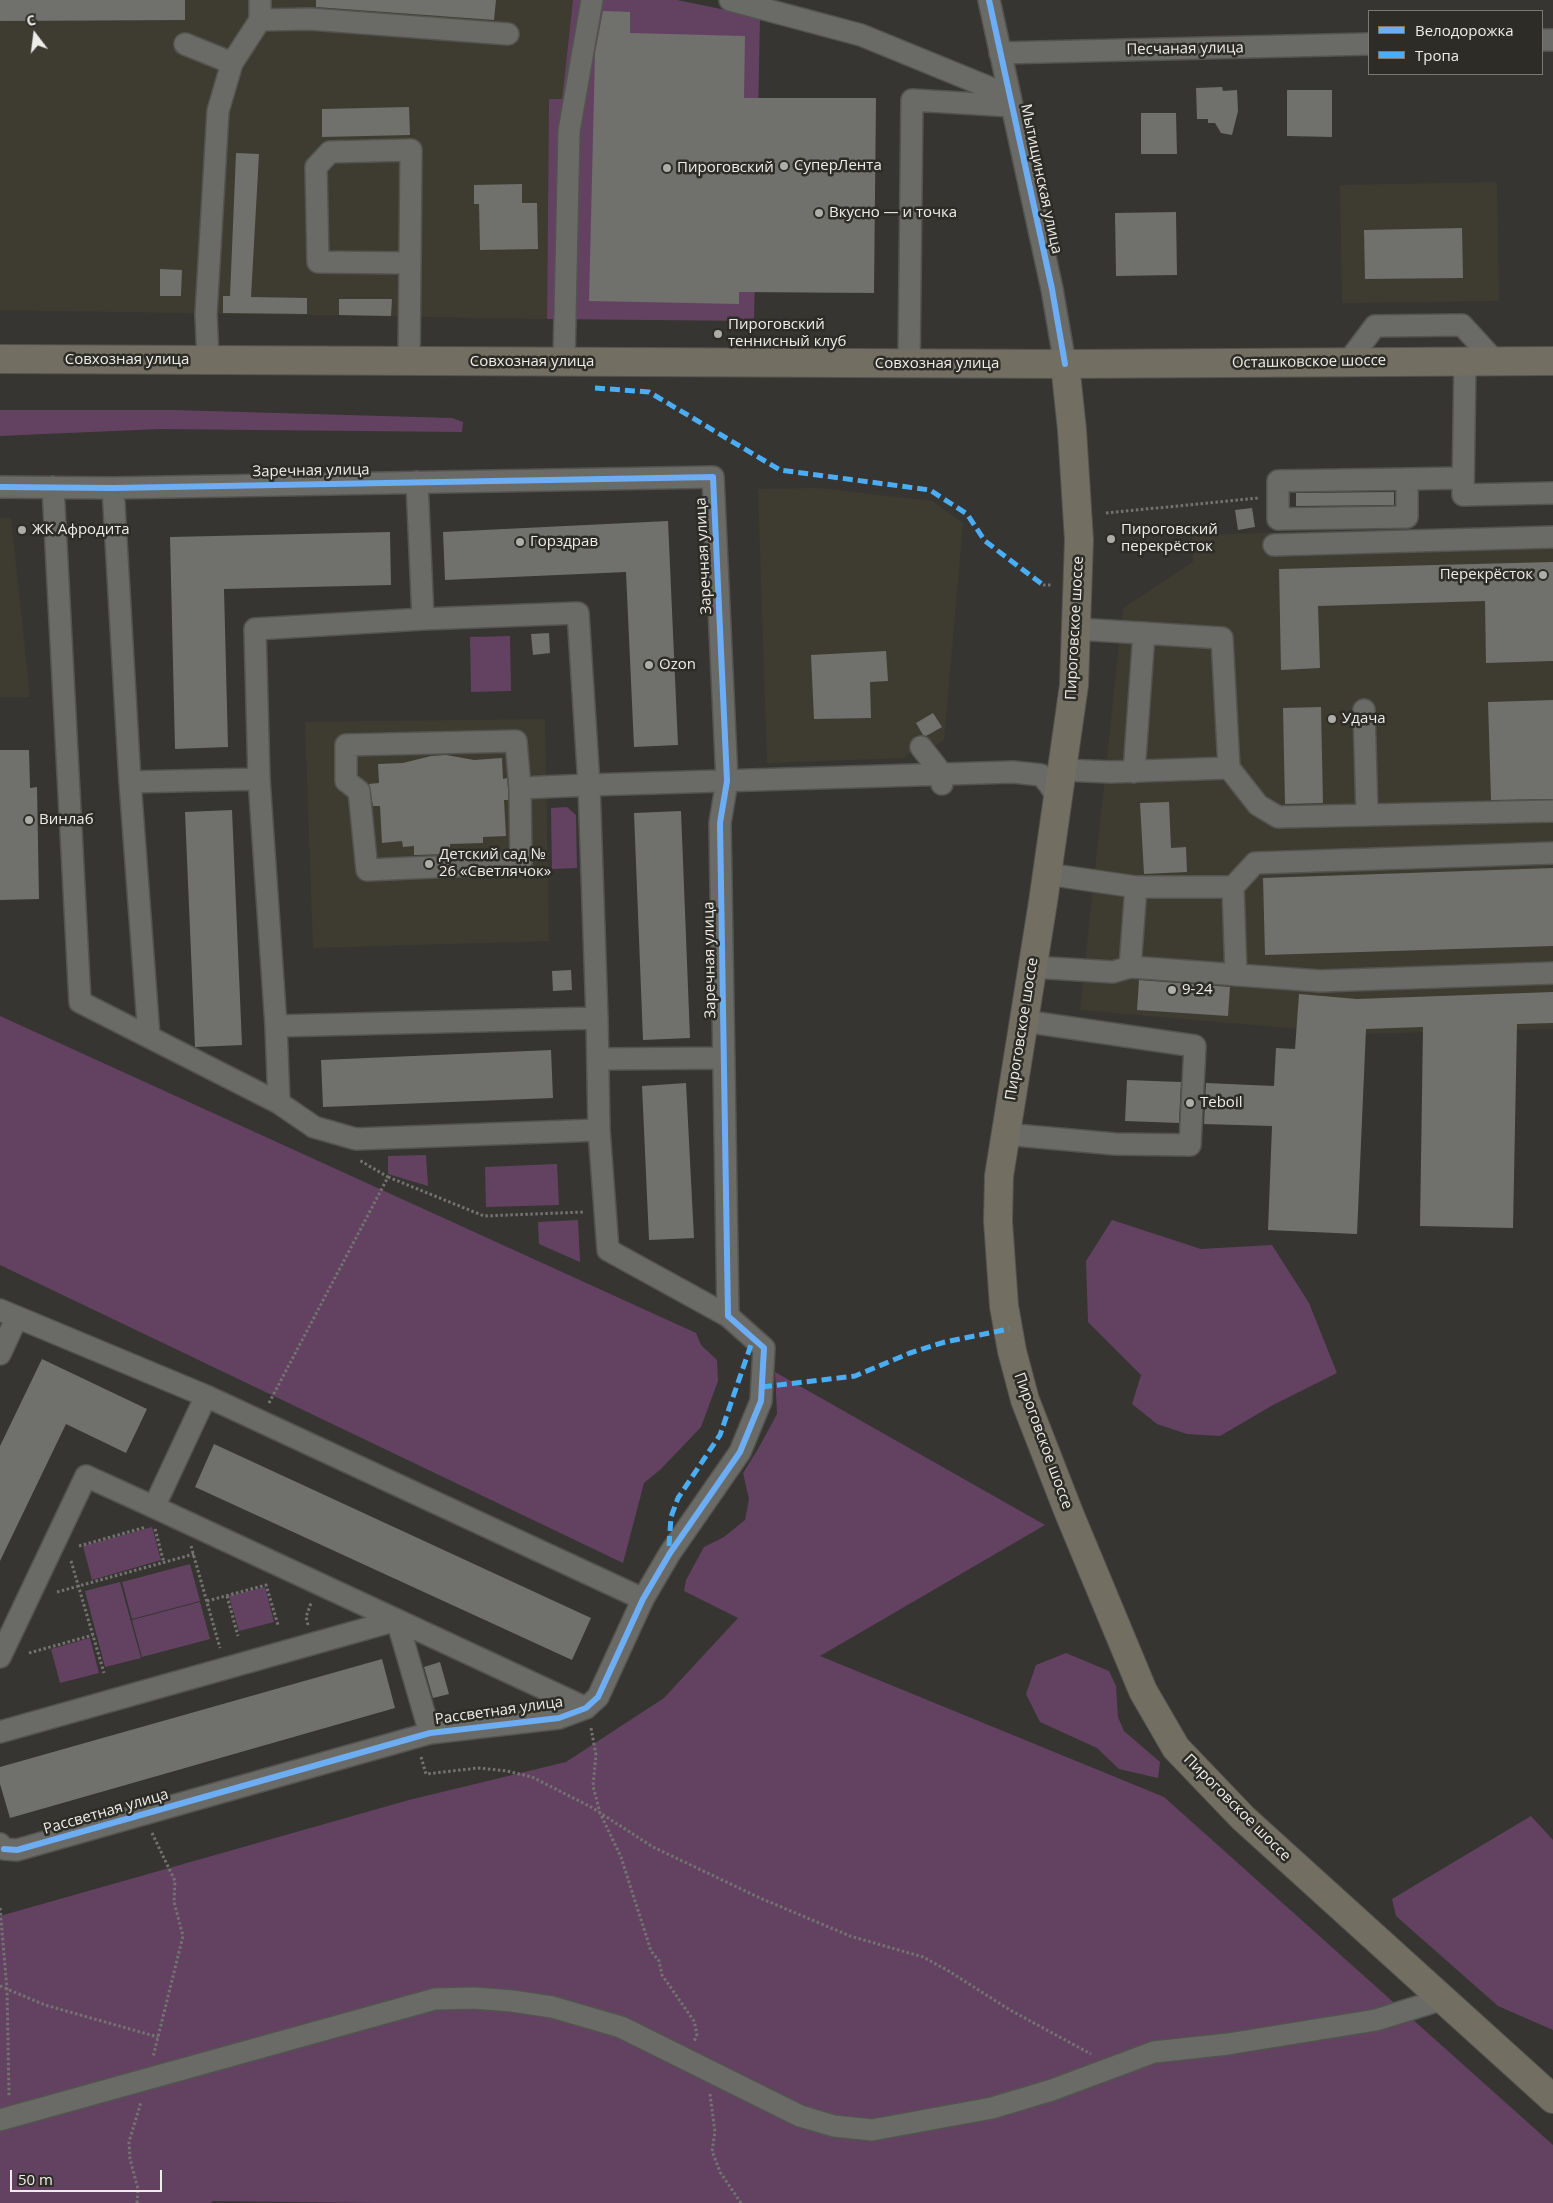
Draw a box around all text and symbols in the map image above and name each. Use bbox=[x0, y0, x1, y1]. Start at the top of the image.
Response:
north arrow bbox=[10, 10, 60, 60]
text: С bbox=[24, 10, 38, 30]
legend bbox=[1368, 10, 1543, 75]
text: Велодорожка bbox=[1415, 20, 1514, 40]
street label: Песчаная улица bbox=[1126, 39, 1244, 59]
text: Тропа bbox=[1415, 45, 1459, 65]
street label: Мытищинская улица bbox=[1016, 102, 1066, 256]
place label: СуперЛента bbox=[794, 157, 882, 175]
place label: Пироговский bbox=[677, 159, 774, 177]
marker: СуперЛента bbox=[778, 160, 790, 172]
marker: Пироговский bbox=[661, 162, 673, 174]
place label: Вкусно — и точка bbox=[829, 204, 957, 222]
marker: Вкусно — и точка bbox=[813, 207, 825, 219]
place label: Пироговский теннисный клуб bbox=[728, 316, 846, 351]
marker: Пироговский теннисный клуб bbox=[712, 328, 724, 340]
street label: Совхозная улица bbox=[65, 351, 189, 369]
street label: Осташковское шоссе bbox=[1232, 352, 1386, 372]
street label: Совхозная улица bbox=[470, 353, 594, 371]
street label: Совхозная улица bbox=[875, 355, 999, 373]
street label: Заречная улица bbox=[252, 461, 370, 481]
street label: Заречная улица bbox=[692, 497, 716, 615]
place label: ЖК Афродита bbox=[32, 521, 130, 539]
place label: Пироговский перекрёсток bbox=[1121, 521, 1218, 556]
marker: ЖК Афродита bbox=[16, 524, 28, 536]
place label: Горздрав bbox=[530, 533, 598, 551]
marker: Пироговский перекрёсток bbox=[1105, 533, 1117, 545]
marker: Горздрав bbox=[514, 536, 526, 548]
street label: Пироговское шоссе bbox=[1062, 556, 1088, 700]
place label: Перекрёсток bbox=[1440, 566, 1533, 584]
marker: Перекрёсток bbox=[1537, 569, 1549, 581]
place label: Ozon bbox=[659, 656, 696, 674]
marker: Ozon bbox=[643, 659, 655, 671]
place label: Удача bbox=[1342, 710, 1386, 728]
marker: Удача bbox=[1326, 713, 1338, 725]
place label: Винлаб bbox=[39, 811, 94, 829]
marker: Винлаб bbox=[23, 814, 35, 826]
place label: Детский сад № 26 «Светлячок» bbox=[439, 846, 551, 881]
marker: Детский сад № 26 «Светлячок» bbox=[423, 858, 435, 870]
street label: Заречная улица bbox=[700, 901, 720, 1019]
street label: Пироговское шоссе bbox=[1002, 956, 1042, 1102]
place label: 9-24 bbox=[1182, 981, 1213, 999]
marker: 9-24 bbox=[1166, 984, 1178, 996]
place label: Teboil bbox=[1200, 1094, 1242, 1112]
marker: Teboil bbox=[1184, 1097, 1196, 1109]
street label: Пироговское шоссе bbox=[1010, 1370, 1076, 1512]
street label: Рассветная улица bbox=[434, 1693, 564, 1729]
street label: Пироговское шоссе bbox=[1180, 1751, 1294, 1865]
street label: Рассветная улица bbox=[41, 1786, 171, 1838]
scale bar bbox=[12, 2160, 165, 2192]
text: 50 m bbox=[18, 2169, 53, 2189]

